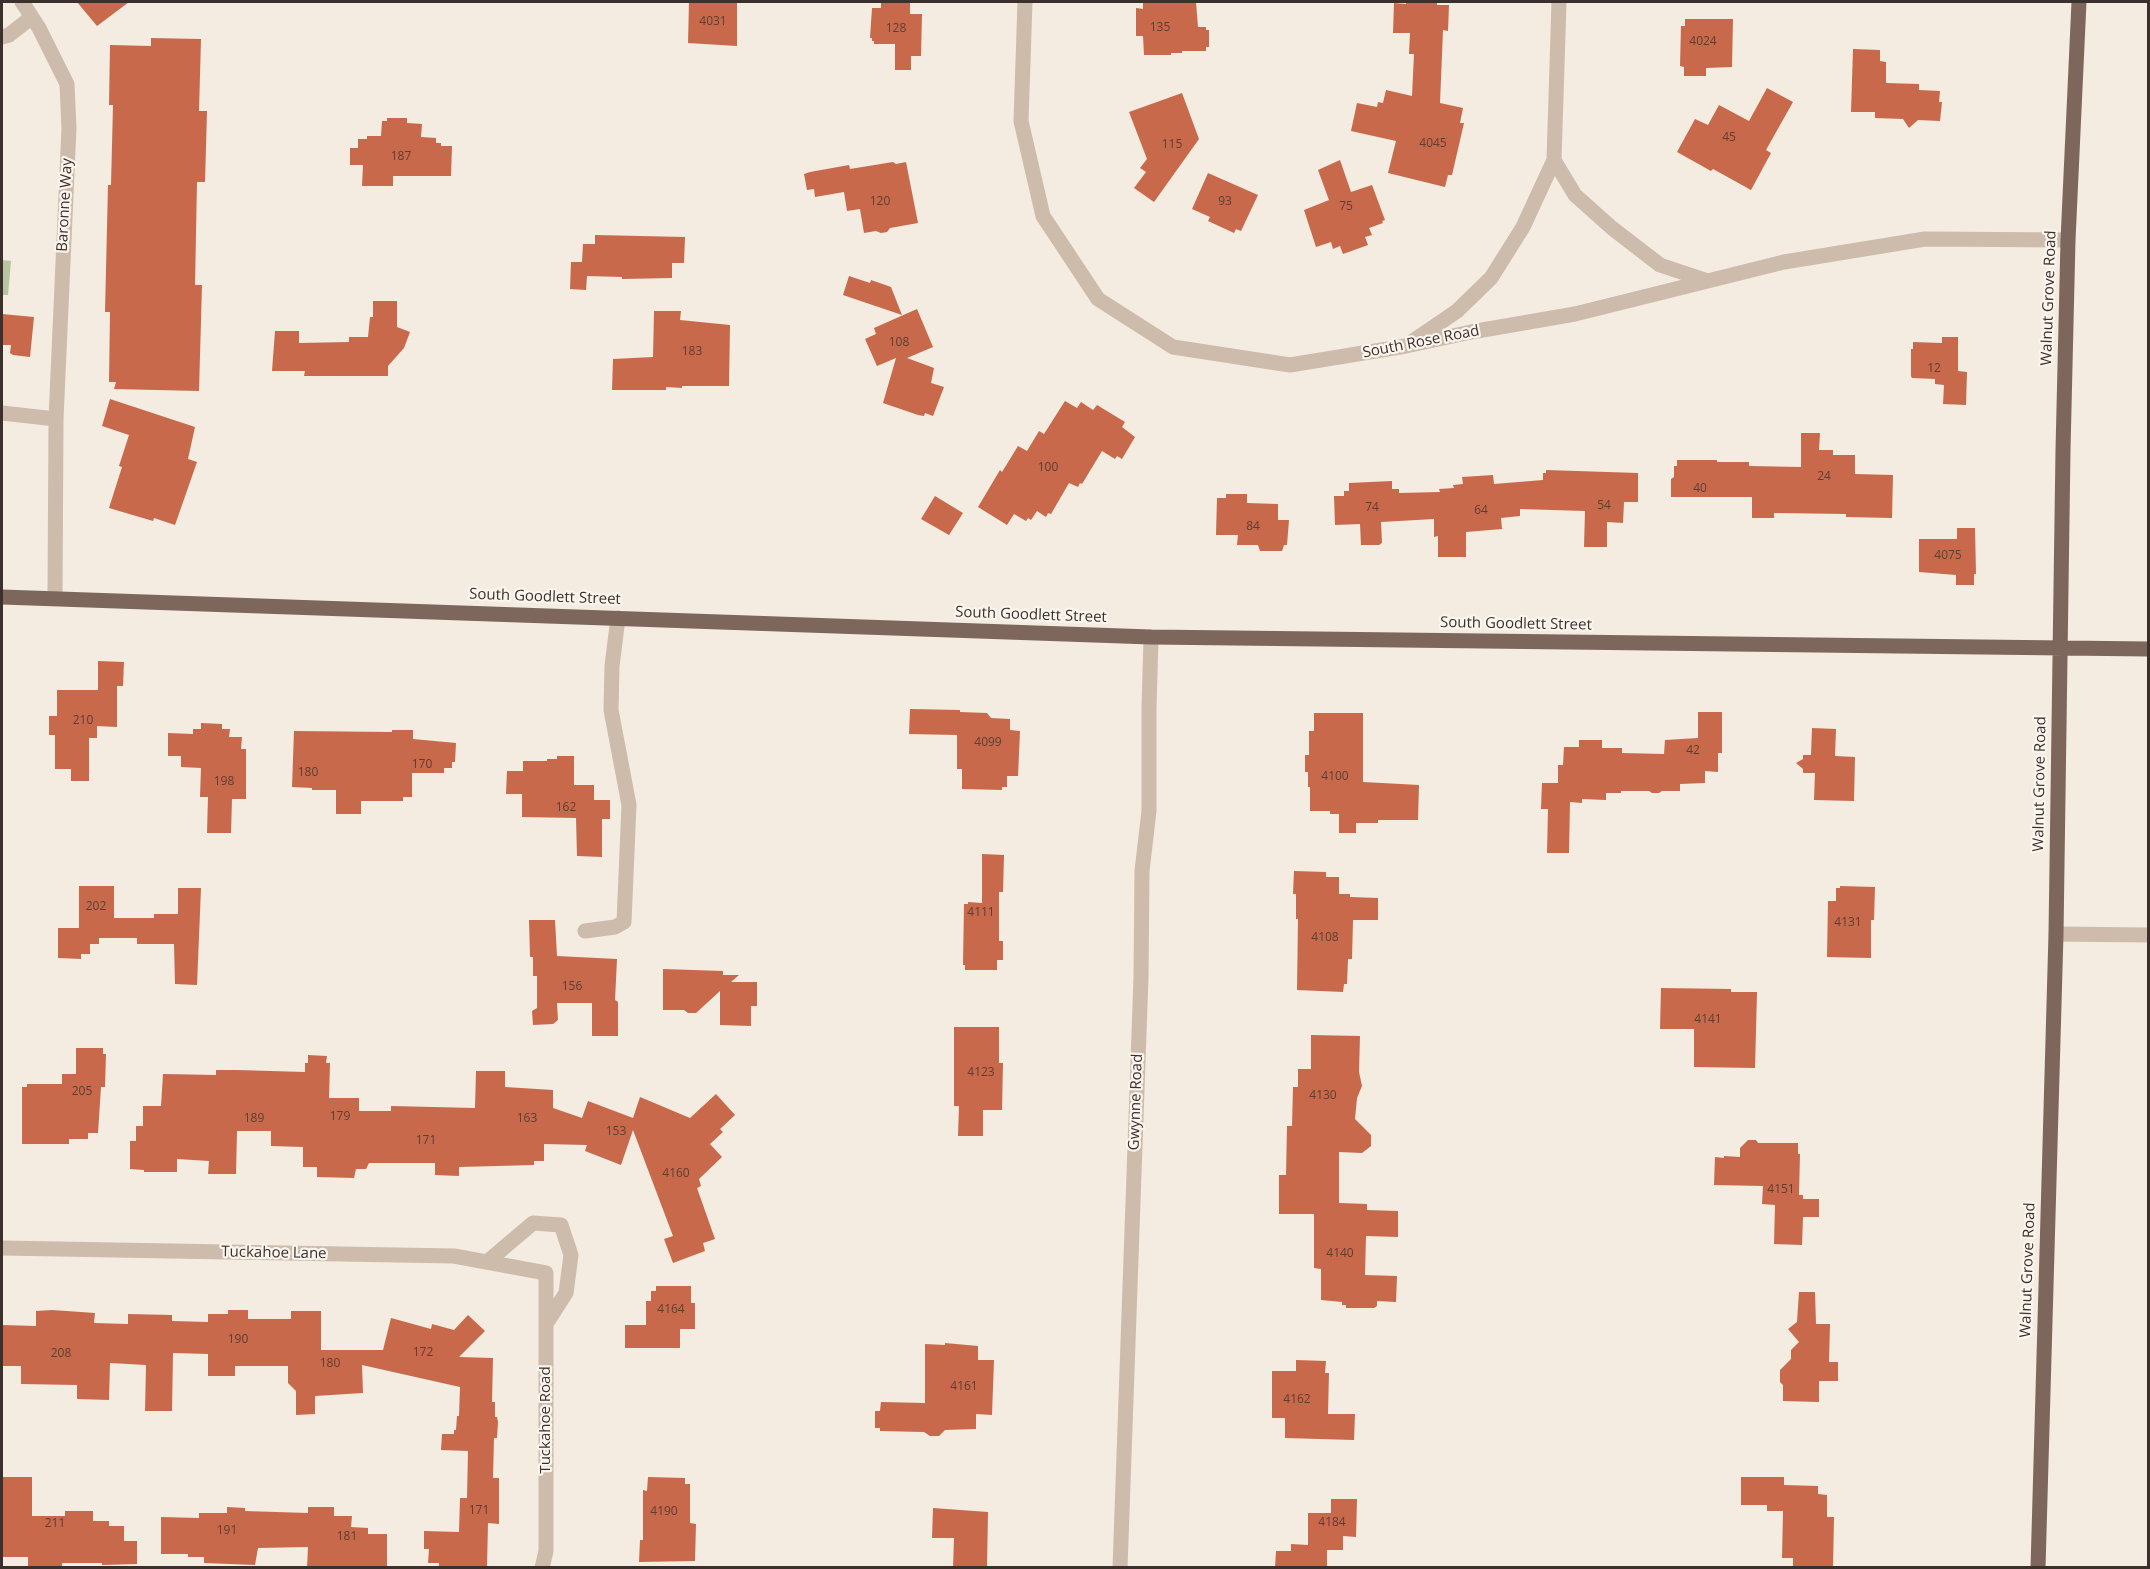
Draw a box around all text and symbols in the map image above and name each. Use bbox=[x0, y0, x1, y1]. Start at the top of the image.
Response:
house number: 4031 bbox=[699, 15, 727, 29]
house number: 135 bbox=[1150, 21, 1170, 35]
house number: 128 bbox=[886, 22, 906, 36]
house number: 4024 bbox=[1689, 35, 1717, 49]
house number: 45 bbox=[1722, 131, 1736, 145]
house number: 4045 bbox=[1419, 137, 1447, 151]
house number: 115 bbox=[1162, 138, 1182, 152]
house number: 187 bbox=[391, 150, 411, 164]
street label: Baronne Way bbox=[54, 158, 76, 252]
house number: 120 bbox=[870, 195, 890, 209]
house number: 93 bbox=[1218, 195, 1232, 209]
house number: 75 bbox=[1339, 200, 1353, 214]
street label: Walnut Grove Road bbox=[2038, 230, 2060, 366]
street label: South Rose Road bbox=[1361, 322, 1481, 362]
house number: 108 bbox=[889, 336, 909, 350]
house number: 183 bbox=[682, 345, 702, 359]
house number: 12 bbox=[1927, 362, 1941, 376]
house number: 100 bbox=[1038, 461, 1058, 475]
house number: 24 bbox=[1817, 470, 1831, 484]
house number: 40 bbox=[1693, 482, 1707, 496]
house number: 54 bbox=[1597, 499, 1611, 513]
house number: 74 bbox=[1365, 501, 1379, 515]
house number: 64 bbox=[1474, 504, 1488, 518]
house number: 84 bbox=[1246, 520, 1260, 534]
house number: 4075 bbox=[1934, 549, 1962, 563]
street label: South Goodlett Street bbox=[469, 585, 621, 609]
street label: South Goodlett Street bbox=[955, 603, 1107, 627]
street label: South Goodlett Street bbox=[1440, 614, 1592, 634]
house number: 210 bbox=[73, 714, 93, 728]
street label: Walnut Grove Road bbox=[2030, 716, 2050, 852]
house number: 4099 bbox=[974, 736, 1002, 750]
house number: 42 bbox=[1686, 744, 1700, 758]
house number: 170 bbox=[412, 758, 432, 772]
house number: 180 bbox=[298, 766, 318, 780]
house number: 4100 bbox=[1321, 770, 1349, 784]
house number: 198 bbox=[214, 775, 234, 789]
house number: 162 bbox=[556, 801, 576, 815]
house number: 202 bbox=[86, 900, 106, 914]
house number: 4111 bbox=[967, 906, 995, 920]
house number: 4131 bbox=[1834, 916, 1862, 930]
house number: 4108 bbox=[1311, 931, 1339, 945]
house number: 156 bbox=[562, 980, 582, 994]
house number: 4141 bbox=[1694, 1013, 1722, 1027]
street label: Gwynne Road bbox=[1125, 1053, 1147, 1151]
house number: 4123 bbox=[967, 1066, 995, 1080]
house number: 205 bbox=[72, 1085, 92, 1099]
house number: 4130 bbox=[1309, 1089, 1337, 1103]
house number: 179 bbox=[330, 1110, 350, 1124]
house number: 189 bbox=[244, 1112, 264, 1126]
house number: 163 bbox=[517, 1112, 537, 1126]
house number: 153 bbox=[606, 1125, 626, 1139]
house number: 171 bbox=[416, 1134, 436, 1148]
house number: 4160 bbox=[662, 1167, 690, 1181]
house number: 4151 bbox=[1767, 1183, 1795, 1197]
street label: Walnut Grove Road bbox=[2017, 1202, 2039, 1338]
street label: Tuckahoe Lane bbox=[221, 1243, 327, 1263]
house number: 4140 bbox=[1326, 1247, 1354, 1261]
house number: 4164 bbox=[657, 1303, 685, 1317]
house number: 190 bbox=[228, 1333, 248, 1347]
house number: 172 bbox=[413, 1346, 433, 1360]
house number: 208 bbox=[51, 1347, 71, 1361]
house number: 180 bbox=[320, 1357, 340, 1371]
street label: Tuckahoe Road bbox=[537, 1366, 555, 1474]
house number: 4161 bbox=[950, 1380, 978, 1394]
house number: 4162 bbox=[1283, 1393, 1311, 1407]
house number: 171 bbox=[469, 1504, 489, 1518]
house number: 4190 bbox=[650, 1505, 678, 1519]
house number: 4184 bbox=[1318, 1516, 1346, 1530]
house number: 211 bbox=[45, 1517, 65, 1531]
house number: 191 bbox=[217, 1524, 237, 1538]
house number: 181 bbox=[337, 1530, 357, 1544]

